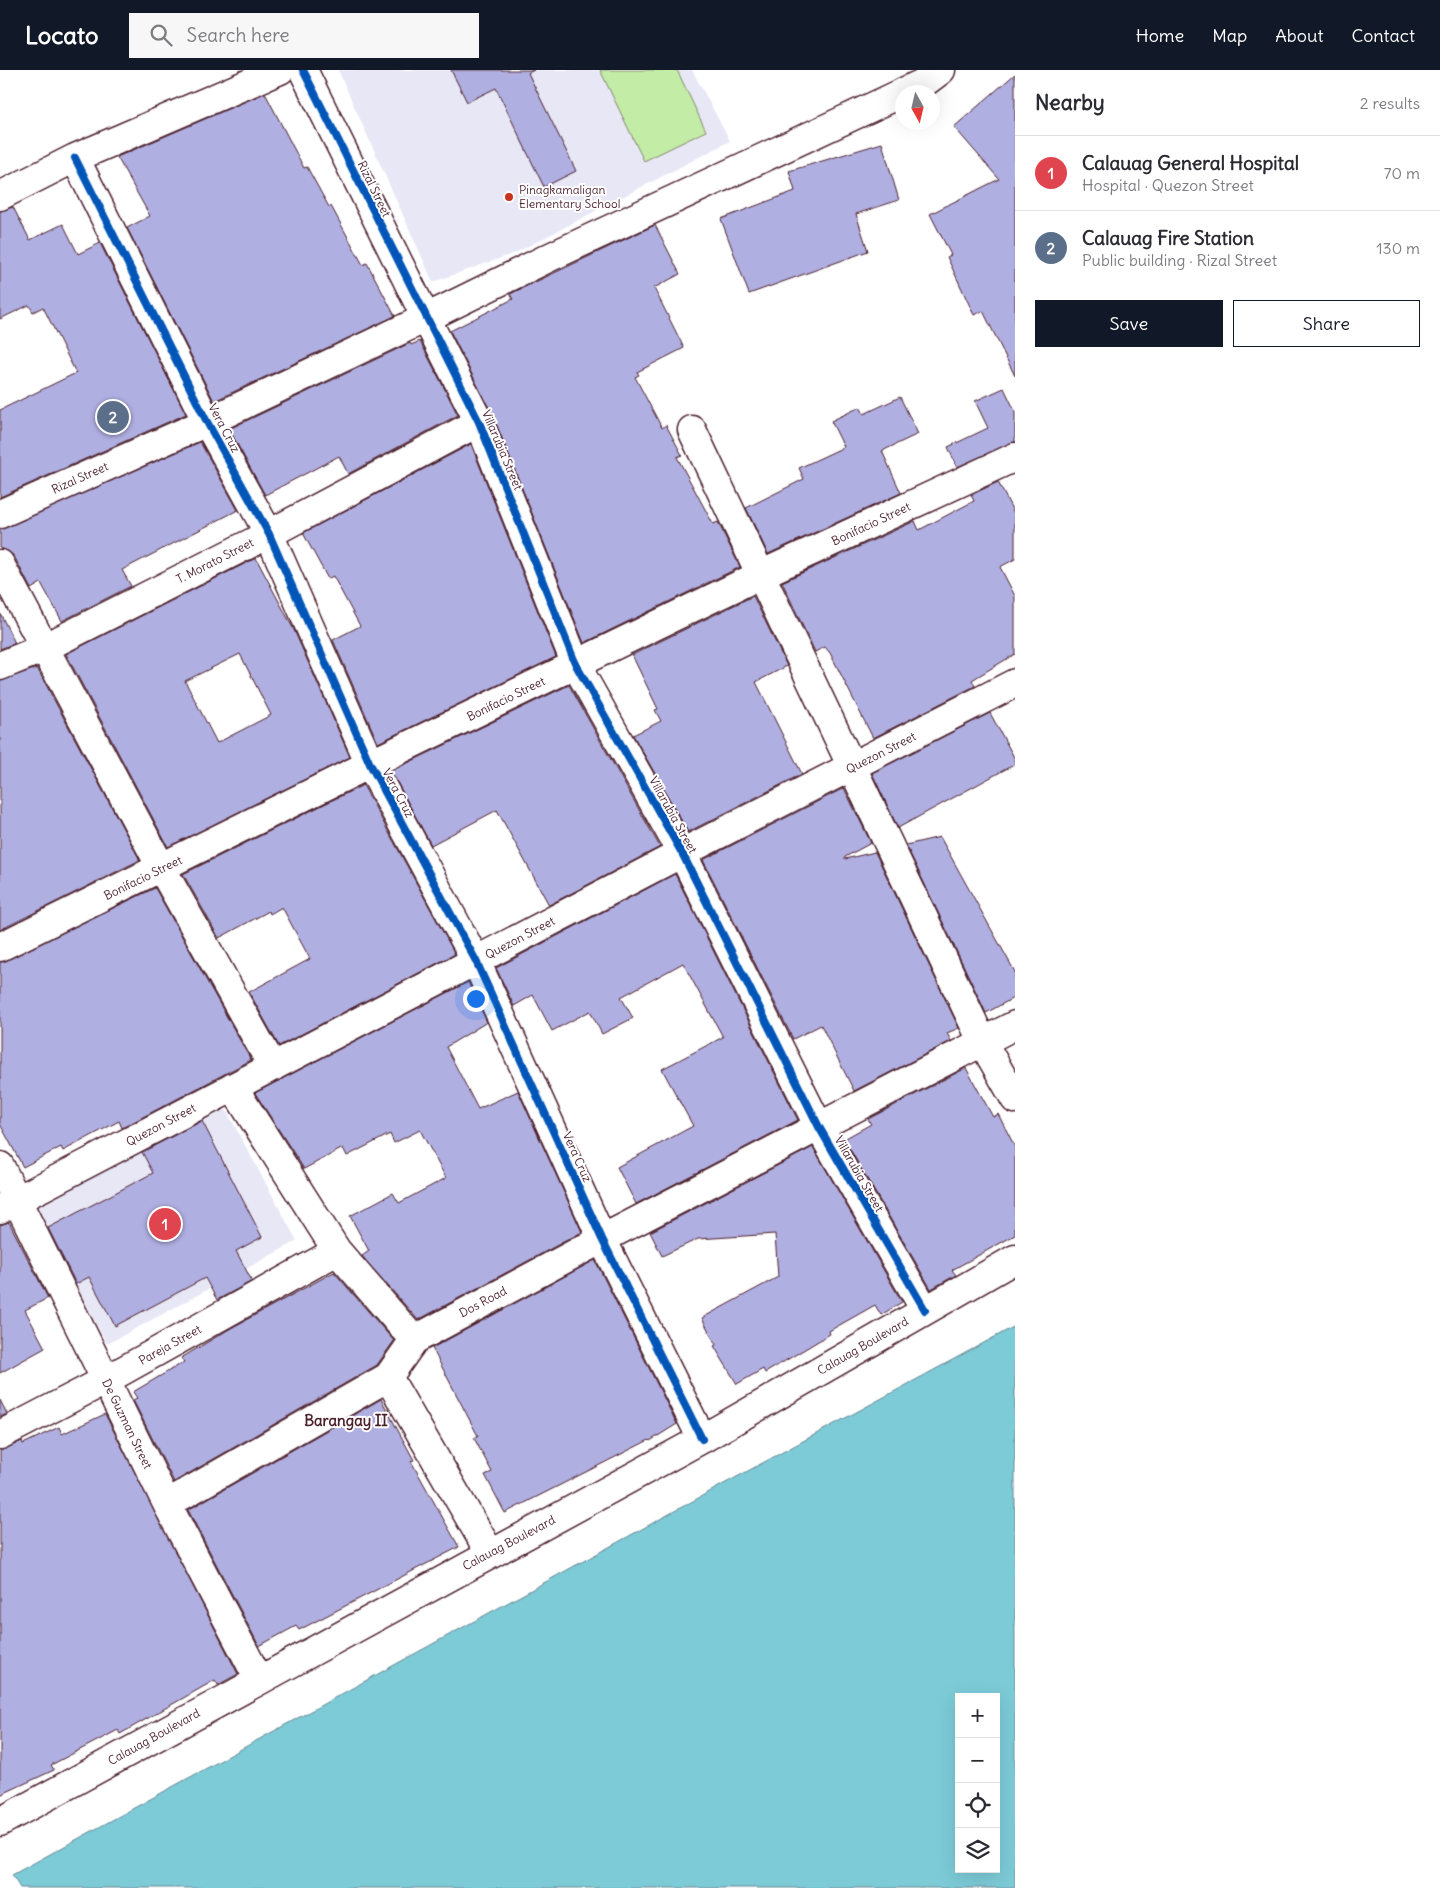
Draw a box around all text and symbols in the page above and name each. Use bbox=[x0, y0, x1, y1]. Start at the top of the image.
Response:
search box bbox=[129, 13, 479, 58]
text: Locato bbox=[25, 20, 99, 50]
icon: search bbox=[147, 21, 175, 49]
text: Search here bbox=[187, 23, 290, 47]
text: Home bbox=[1136, 24, 1184, 47]
text: Map bbox=[1212, 24, 1247, 47]
text: About bbox=[1275, 24, 1323, 47]
text: Contact bbox=[1351, 24, 1415, 47]
north arrow bbox=[895, 85, 940, 130]
text: Nearby bbox=[1035, 89, 1105, 116]
text: 2 results bbox=[1360, 93, 1420, 113]
text: Calauag General Hospital bbox=[1082, 151, 1299, 175]
street label: Rizal Street bbox=[354, 158, 394, 219]
text: 1 bbox=[1048, 163, 1054, 183]
text: 70 m bbox=[1384, 163, 1420, 183]
text: Hospital · Quezon Street bbox=[1082, 175, 1254, 195]
place label: Pinagkamaligan Elementary School bbox=[519, 182, 620, 211]
marker: Pinagkamaligan Elementary School bbox=[503, 191, 515, 203]
text: Calauag Fire Station bbox=[1082, 226, 1254, 250]
text: 2 bbox=[1047, 238, 1055, 258]
text: 130 m bbox=[1376, 238, 1420, 258]
text: Public building · Rizal Street bbox=[1082, 250, 1277, 270]
button: Save bbox=[1035, 300, 1223, 347]
button: Share bbox=[1233, 300, 1420, 347]
pin: 2 bbox=[97, 398, 129, 436]
street label: Vera Cruz bbox=[205, 401, 244, 455]
street label: Villarubia Street bbox=[479, 408, 526, 492]
street label: Rizal Street bbox=[49, 458, 110, 497]
street label: Bonifacio Street bbox=[829, 499, 913, 548]
street label: T. Morato Street bbox=[174, 535, 256, 586]
street label: Bonifacio Street bbox=[464, 673, 547, 724]
street label: Quezon Street bbox=[843, 728, 918, 777]
street label: Vera Cruz bbox=[379, 766, 418, 820]
street label: Villarubia Street bbox=[646, 774, 701, 856]
street label: Bonifacio Street bbox=[101, 852, 184, 903]
street label: Quezon Street bbox=[482, 913, 557, 962]
your location bbox=[463, 986, 489, 1012]
street label: Quezon Street bbox=[123, 1100, 198, 1149]
street label: Vera Cruz bbox=[560, 1129, 595, 1184]
street label: Villarubia Street bbox=[832, 1133, 887, 1214]
pin: 1 bbox=[149, 1205, 181, 1243]
street label: Dos Road bbox=[456, 1283, 509, 1320]
street label: Calauag Boulevard bbox=[815, 1313, 911, 1378]
street label: Pareja Street bbox=[136, 1321, 204, 1368]
street label: De Guzman Street bbox=[99, 1376, 156, 1471]
district label: Barangay II bbox=[304, 1411, 388, 1431]
street label: Calauag Boulevard bbox=[460, 1512, 558, 1573]
map controls bbox=[955, 1693, 1000, 1873]
button: + bbox=[955, 1693, 1000, 1738]
street label: Calauag Boulevard bbox=[105, 1705, 202, 1768]
button: − bbox=[955, 1738, 1000, 1783]
button: locate bbox=[955, 1783, 1000, 1828]
button: layers bbox=[955, 1828, 1000, 1873]

